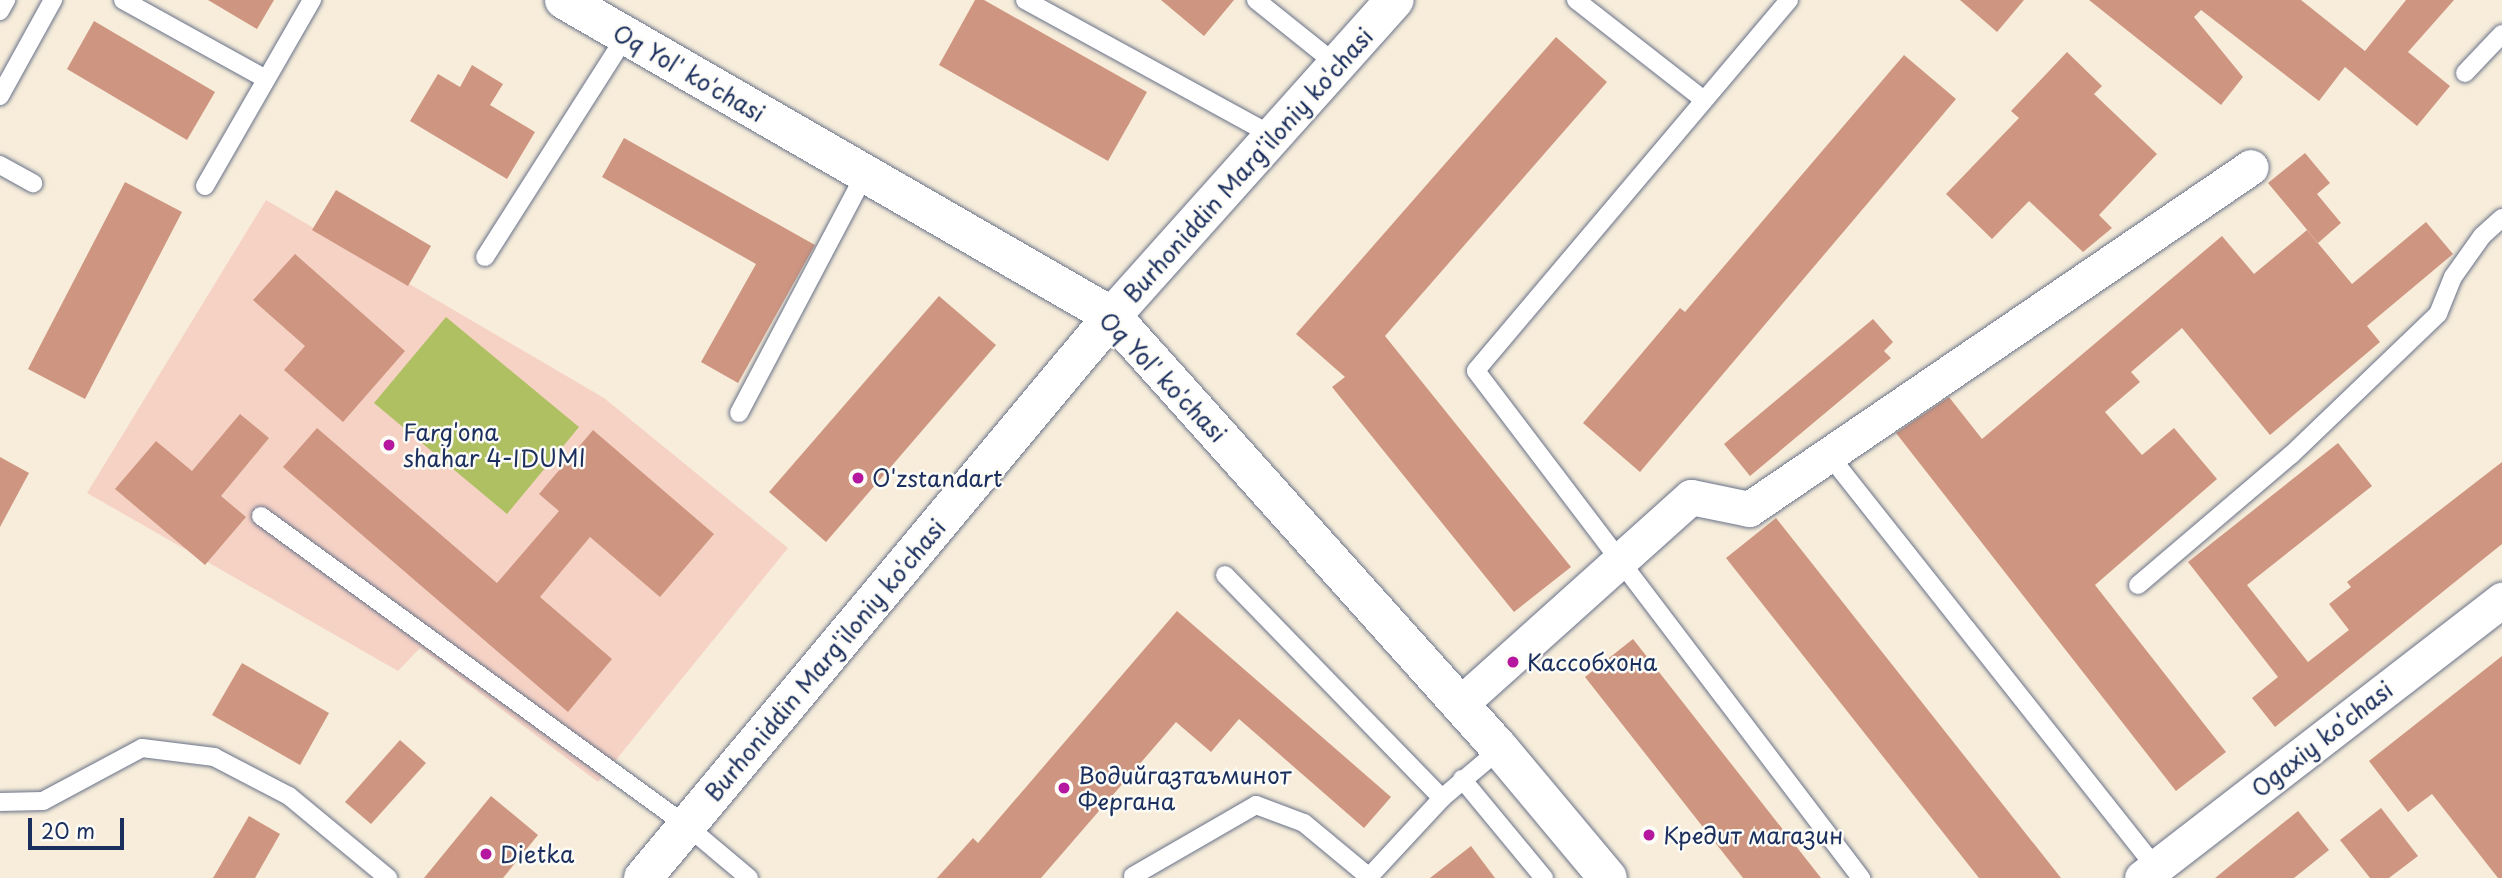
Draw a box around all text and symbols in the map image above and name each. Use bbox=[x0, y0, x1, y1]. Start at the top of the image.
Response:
street label: Oq Yol' ko'chasi bbox=[608, 18, 770, 128]
street label: Burhoniddin Marg'iloniy ko'chasi bbox=[1118, 22, 1378, 308]
street label: Oq Yol' ko'chasi bbox=[1094, 306, 1232, 448]
place label: Farg'ona shahar 4-IDUMI bbox=[403, 418, 585, 472]
marker: Farg'ona shahar 4-IDUMI bbox=[381, 437, 397, 453]
place label: O'zstandart bbox=[872, 464, 1002, 492]
marker: O'zstandart bbox=[850, 470, 866, 486]
street label: Burhoniddin Marg'iloniy ko'chasi bbox=[699, 514, 951, 806]
place label: Кассобхона bbox=[1527, 648, 1657, 676]
marker: Кассобхона bbox=[1505, 654, 1521, 670]
street label: Ogaxiy koʻchasi bbox=[2246, 675, 2398, 803]
place label: Водийгазтаъминот Фергана bbox=[1078, 761, 1291, 815]
marker: Водийгазтаъминот Фергана bbox=[1056, 780, 1072, 796]
scale bar bbox=[32, 804, 128, 848]
text: 20 m bbox=[41, 814, 95, 846]
place label: Кредит магазин bbox=[1663, 821, 1844, 849]
marker: Кредит магазин bbox=[1641, 827, 1657, 843]
place label: Dietka bbox=[500, 840, 574, 868]
marker: Dietka bbox=[478, 846, 494, 862]

